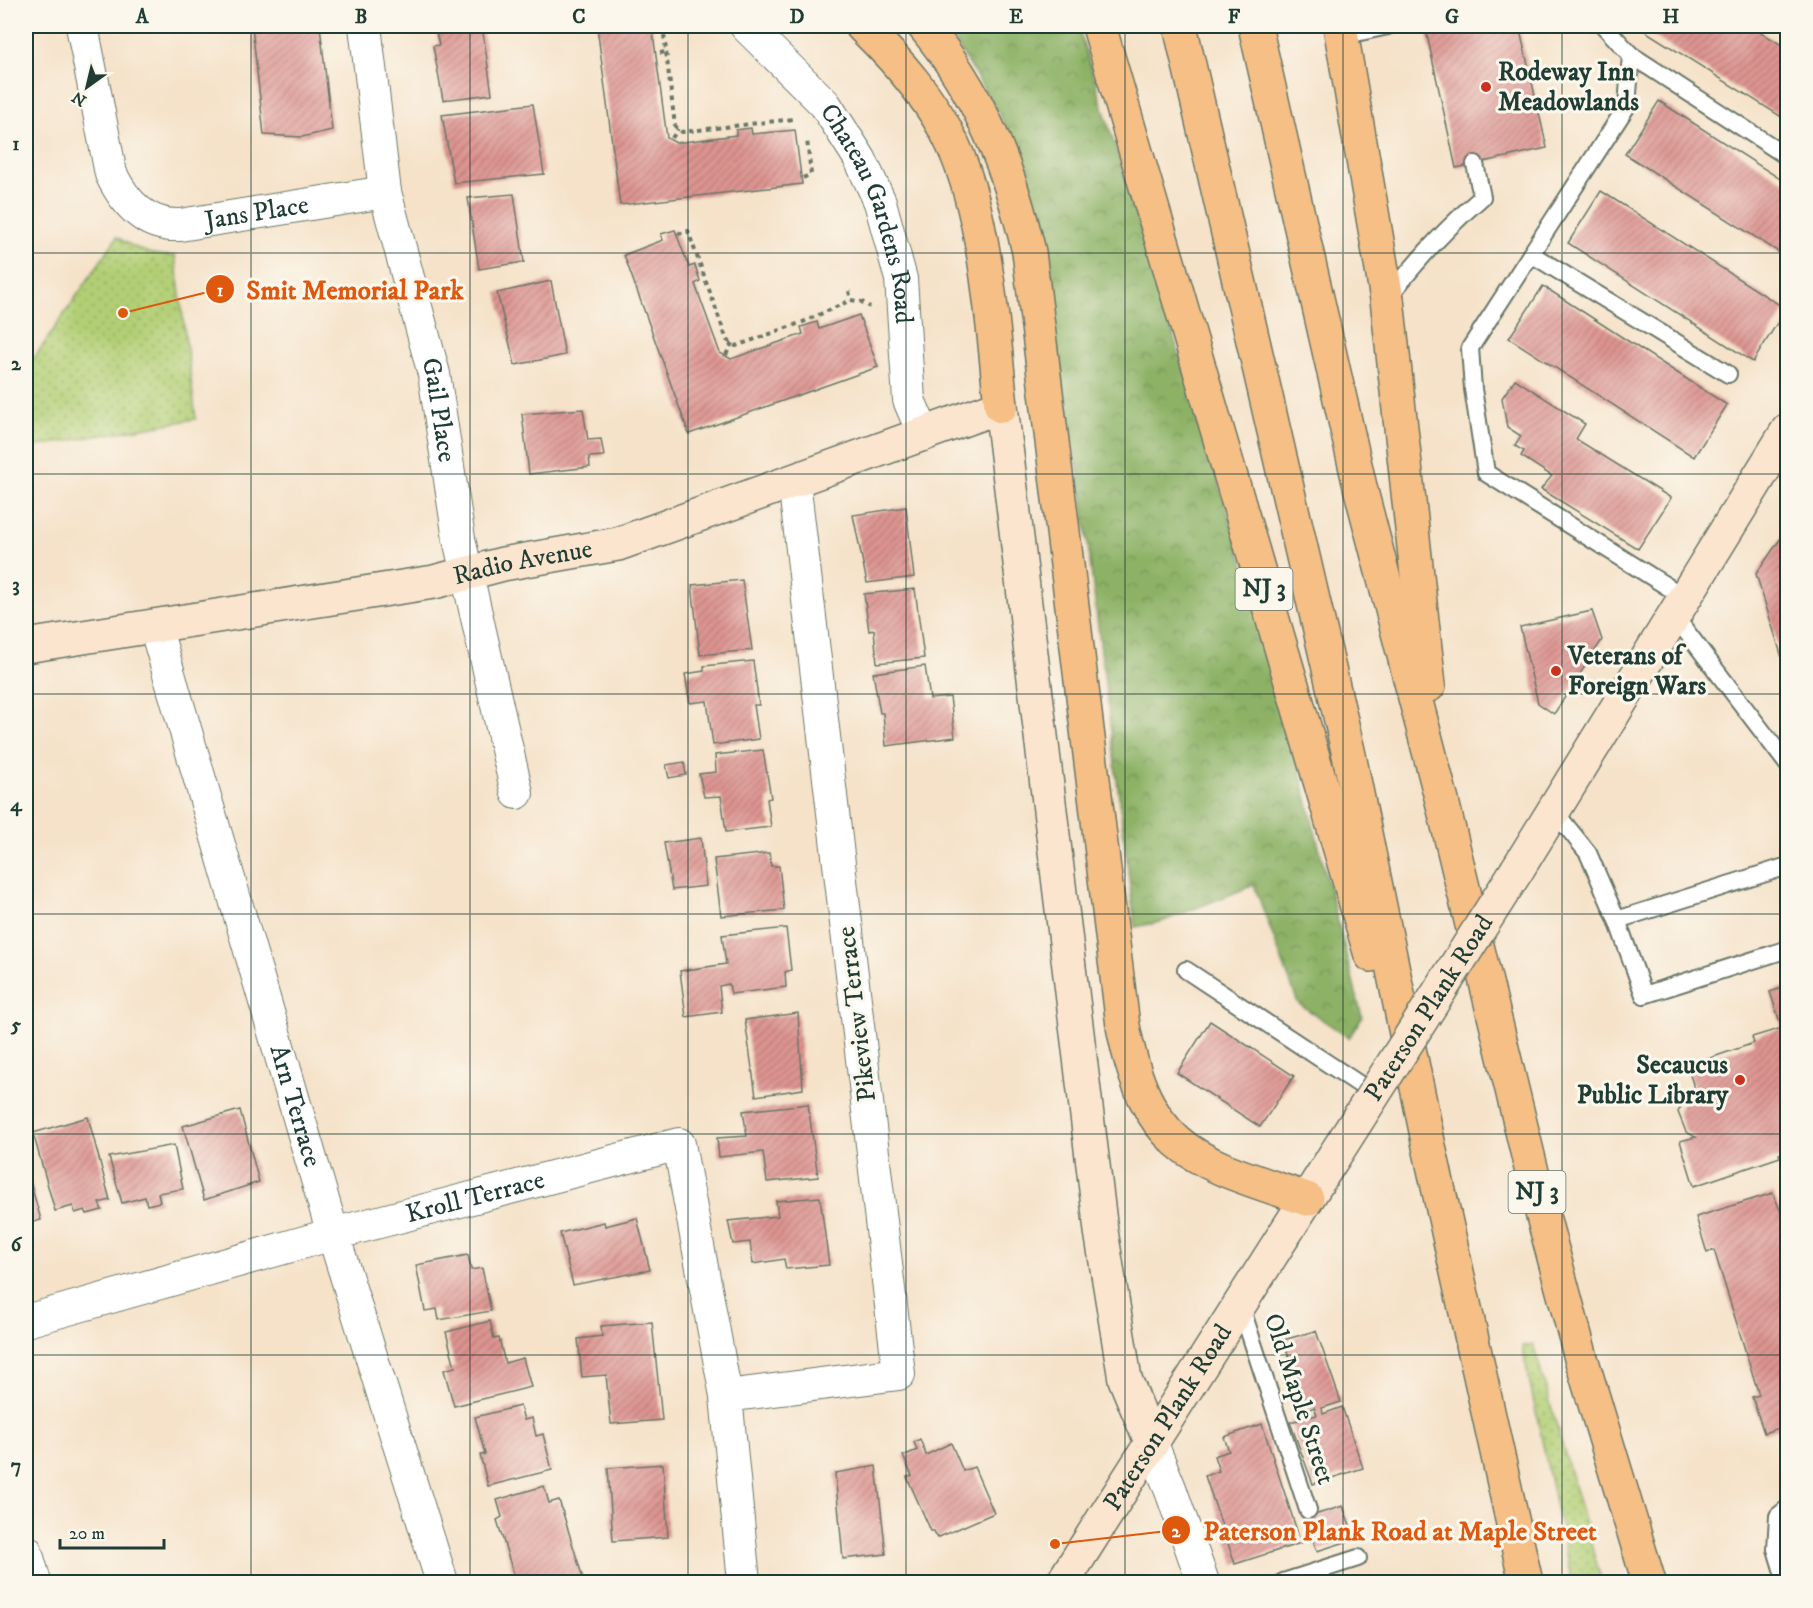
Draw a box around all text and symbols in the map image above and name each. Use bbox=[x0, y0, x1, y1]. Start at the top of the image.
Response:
text: A bbox=[135, 5, 150, 30]
text: B bbox=[355, 5, 367, 30]
text: C bbox=[572, 5, 586, 30]
text: D bbox=[790, 5, 805, 30]
text: E bbox=[1009, 5, 1023, 30]
text: F bbox=[1228, 5, 1241, 30]
text: G bbox=[1445, 5, 1459, 30]
text: H bbox=[1663, 5, 1680, 30]
place label: Rodeway Inn Meadowlands bbox=[1498, 56, 1639, 119]
north arrow bbox=[57, 57, 117, 117]
marker: Rodeway Inn Meadowlands bbox=[1479, 80, 1493, 94]
text: N bbox=[68, 87, 90, 111]
street label: Chateau Gardens Road bbox=[813, 97, 920, 325]
text: 1 bbox=[12, 132, 20, 157]
street label: Jans Place bbox=[200, 188, 311, 238]
callout: Smit Memorial Park bbox=[205, 267, 476, 312]
text: Smit Memorial Park bbox=[246, 274, 464, 308]
text: 1 bbox=[217, 280, 224, 302]
text: 2 bbox=[11, 352, 22, 377]
street label: Gail Place bbox=[414, 354, 464, 464]
street label: Radio Avenue bbox=[450, 532, 595, 593]
road number: NJ 3 bbox=[1236, 568, 1292, 610]
text: 3 bbox=[12, 573, 20, 598]
place label: Veterans of Foreign Wars bbox=[1567, 640, 1707, 703]
marker: Veterans of Foreign Wars bbox=[1549, 664, 1563, 678]
text: 4 bbox=[10, 793, 23, 818]
street label: Paterson Plank Road bbox=[1357, 908, 1501, 1108]
street label: Pikeview Terrace bbox=[830, 924, 884, 1104]
text: 5 bbox=[10, 1013, 21, 1038]
street label: Arn Terrace bbox=[262, 1041, 329, 1171]
place label: Secaucus Public Library bbox=[1577, 1049, 1729, 1112]
marker: Secaucus Public Library bbox=[1733, 1073, 1747, 1087]
street label: Kroll Terrace bbox=[402, 1163, 548, 1231]
road number: NJ 3 bbox=[1508, 1171, 1566, 1213]
text: 6 bbox=[11, 1233, 23, 1258]
street label: Old Maple Street bbox=[1256, 1309, 1342, 1489]
street label: Paterson Plank Road bbox=[1096, 1318, 1239, 1517]
text: 7 bbox=[11, 1454, 21, 1479]
callout: Paterson Plank Road at Maple Street bbox=[1161, 1508, 1609, 1553]
scale bar bbox=[60, 1512, 164, 1550]
text: Paterson Plank Road at Maple Street bbox=[1203, 1515, 1597, 1549]
text: 2 bbox=[1172, 1521, 1182, 1543]
text: 20 m bbox=[69, 1523, 105, 1545]

